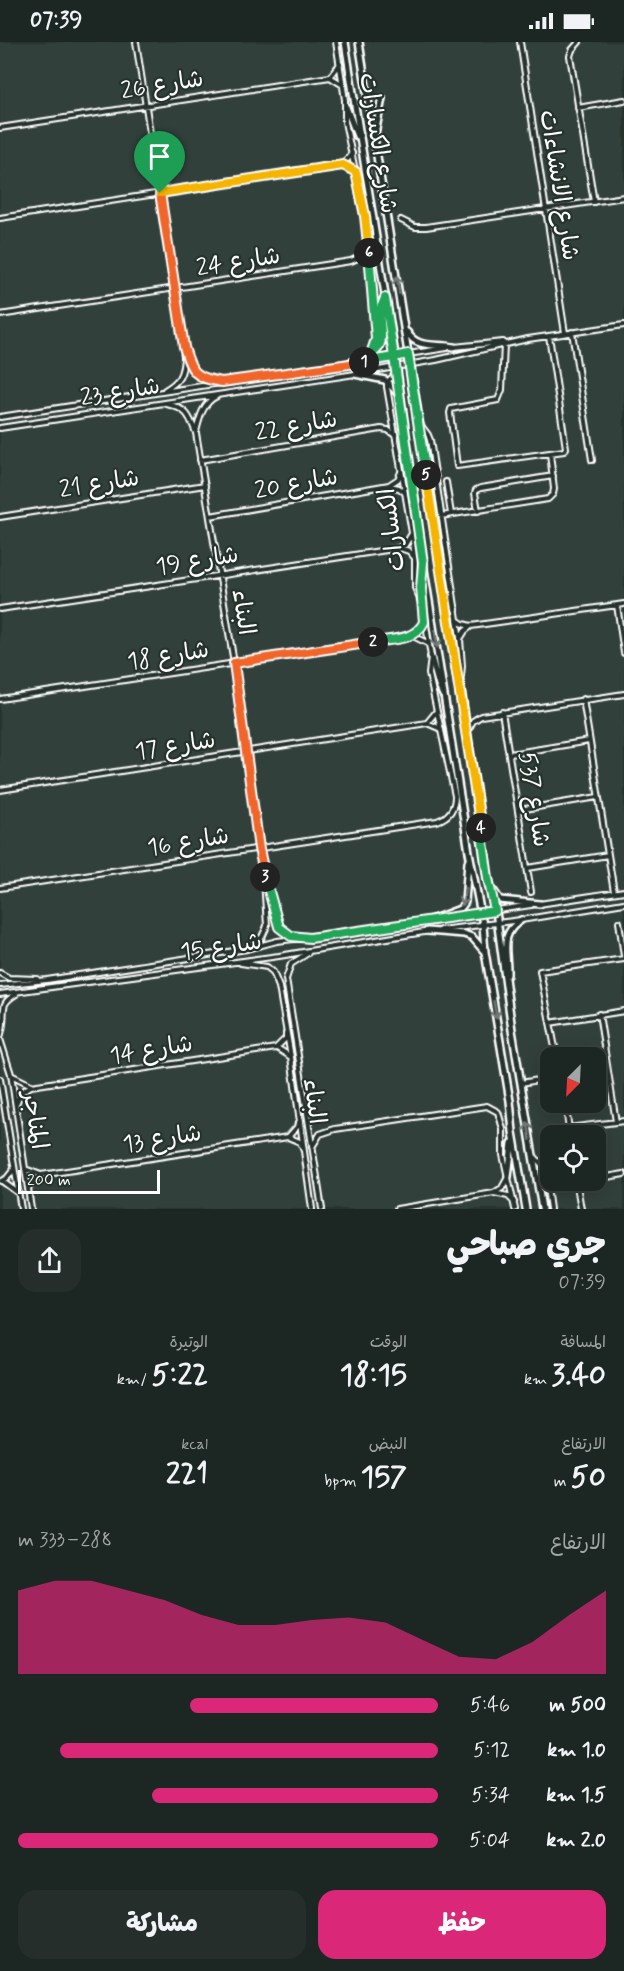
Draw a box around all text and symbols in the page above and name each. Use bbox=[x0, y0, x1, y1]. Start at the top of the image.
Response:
text: 07:39 bbox=[30, 7, 82, 35]
street label: شارع 26 bbox=[119, 64, 206, 107]
street label: شارع الكسارات bbox=[351, 71, 404, 216]
street label: شارع الانشاءات bbox=[531, 108, 586, 263]
pin bbox=[134, 131, 185, 193]
icon: arrive bbox=[143, 140, 176, 173]
pin: 6 bbox=[354, 238, 384, 268]
street label: شارع 24 bbox=[194, 241, 283, 284]
text: 6 bbox=[365, 242, 373, 263]
one-way arrow bbox=[392, 275, 403, 295]
pin: 1 bbox=[349, 347, 379, 377]
text: 1 bbox=[360, 351, 368, 372]
street label: شارع 23 bbox=[78, 371, 162, 414]
street label: شارع 22 bbox=[253, 404, 340, 449]
pin: 5 bbox=[411, 460, 441, 490]
street label: شارع 20 bbox=[252, 462, 340, 507]
street label: شارع 21 bbox=[57, 463, 141, 506]
text: 5 bbox=[421, 464, 431, 485]
street label: الكسارات bbox=[372, 486, 413, 573]
street label: شارع 19 bbox=[154, 540, 241, 583]
street label: البناء bbox=[224, 587, 261, 638]
pin: 2 bbox=[358, 627, 388, 657]
one-way arrow bbox=[431, 629, 442, 649]
text: 2 bbox=[369, 631, 377, 652]
street label: شارع 18 bbox=[125, 635, 211, 678]
street label: شارع 17 bbox=[133, 725, 218, 768]
street label: شارع 537 bbox=[511, 749, 556, 849]
pin: 4 bbox=[466, 813, 496, 843]
text: 4 bbox=[476, 817, 486, 838]
street label: شارع 16 bbox=[145, 821, 231, 864]
pin: 3 bbox=[250, 862, 280, 892]
text: 3 bbox=[261, 866, 269, 887]
one-way arrow bbox=[458, 887, 469, 906]
street label: شارع 15 bbox=[178, 926, 264, 969]
one-way arrow bbox=[489, 1000, 500, 1019]
street label: شارع 14 bbox=[107, 1029, 195, 1072]
north arrow bbox=[540, 1047, 606, 1113]
map controls bbox=[540, 1047, 606, 1191]
street label: البناء bbox=[295, 1076, 332, 1126]
street label: المناجر bbox=[14, 1087, 54, 1152]
street label: شارع 13 bbox=[121, 1118, 204, 1161]
one-way arrow bbox=[523, 1121, 534, 1141]
button: locate bbox=[540, 1125, 606, 1191]
scale bar bbox=[18, 1167, 160, 1194]
text: 200 m bbox=[27, 1170, 71, 1191]
text: جري صباحي bbox=[447, 1224, 606, 1268]
button: share bbox=[18, 1229, 81, 1292]
text: 07:39 bbox=[558, 1269, 606, 1296]
text: الوتيرة bbox=[169, 1332, 208, 1353]
text: الوقت bbox=[370, 1332, 407, 1353]
text: المسافة bbox=[560, 1332, 606, 1353]
text: 5:22 bbox=[151, 1356, 208, 1395]
text: 18:15 bbox=[340, 1356, 407, 1395]
text: 3.40 bbox=[552, 1356, 606, 1395]
text: /km bbox=[117, 1369, 151, 1390]
text: km bbox=[524, 1369, 552, 1390]
text: kcal bbox=[181, 1434, 208, 1455]
text: النبض bbox=[369, 1434, 407, 1455]
text: الارتفاع bbox=[561, 1434, 606, 1455]
text: 221 bbox=[166, 1455, 208, 1494]
text: 157 bbox=[361, 1458, 407, 1497]
text: 50 bbox=[571, 1458, 606, 1497]
text: bpm bbox=[324, 1471, 361, 1492]
text: m bbox=[554, 1471, 571, 1492]
text: 288–333 m bbox=[18, 1527, 112, 1554]
text: الارتفاع bbox=[550, 1530, 606, 1557]
text: 5:46 bbox=[470, 1692, 510, 1719]
text: 500 m bbox=[549, 1692, 606, 1719]
text: 5:12 bbox=[473, 1737, 510, 1764]
text: 1.0 km bbox=[547, 1737, 606, 1764]
text: 5:34 bbox=[471, 1782, 510, 1809]
text: 1.5 km bbox=[546, 1782, 606, 1809]
text: 5:04 bbox=[469, 1827, 510, 1854]
text: 2.0 km bbox=[546, 1827, 606, 1854]
button: مشاركة bbox=[18, 1890, 306, 1959]
button: حفظ bbox=[318, 1890, 606, 1959]

